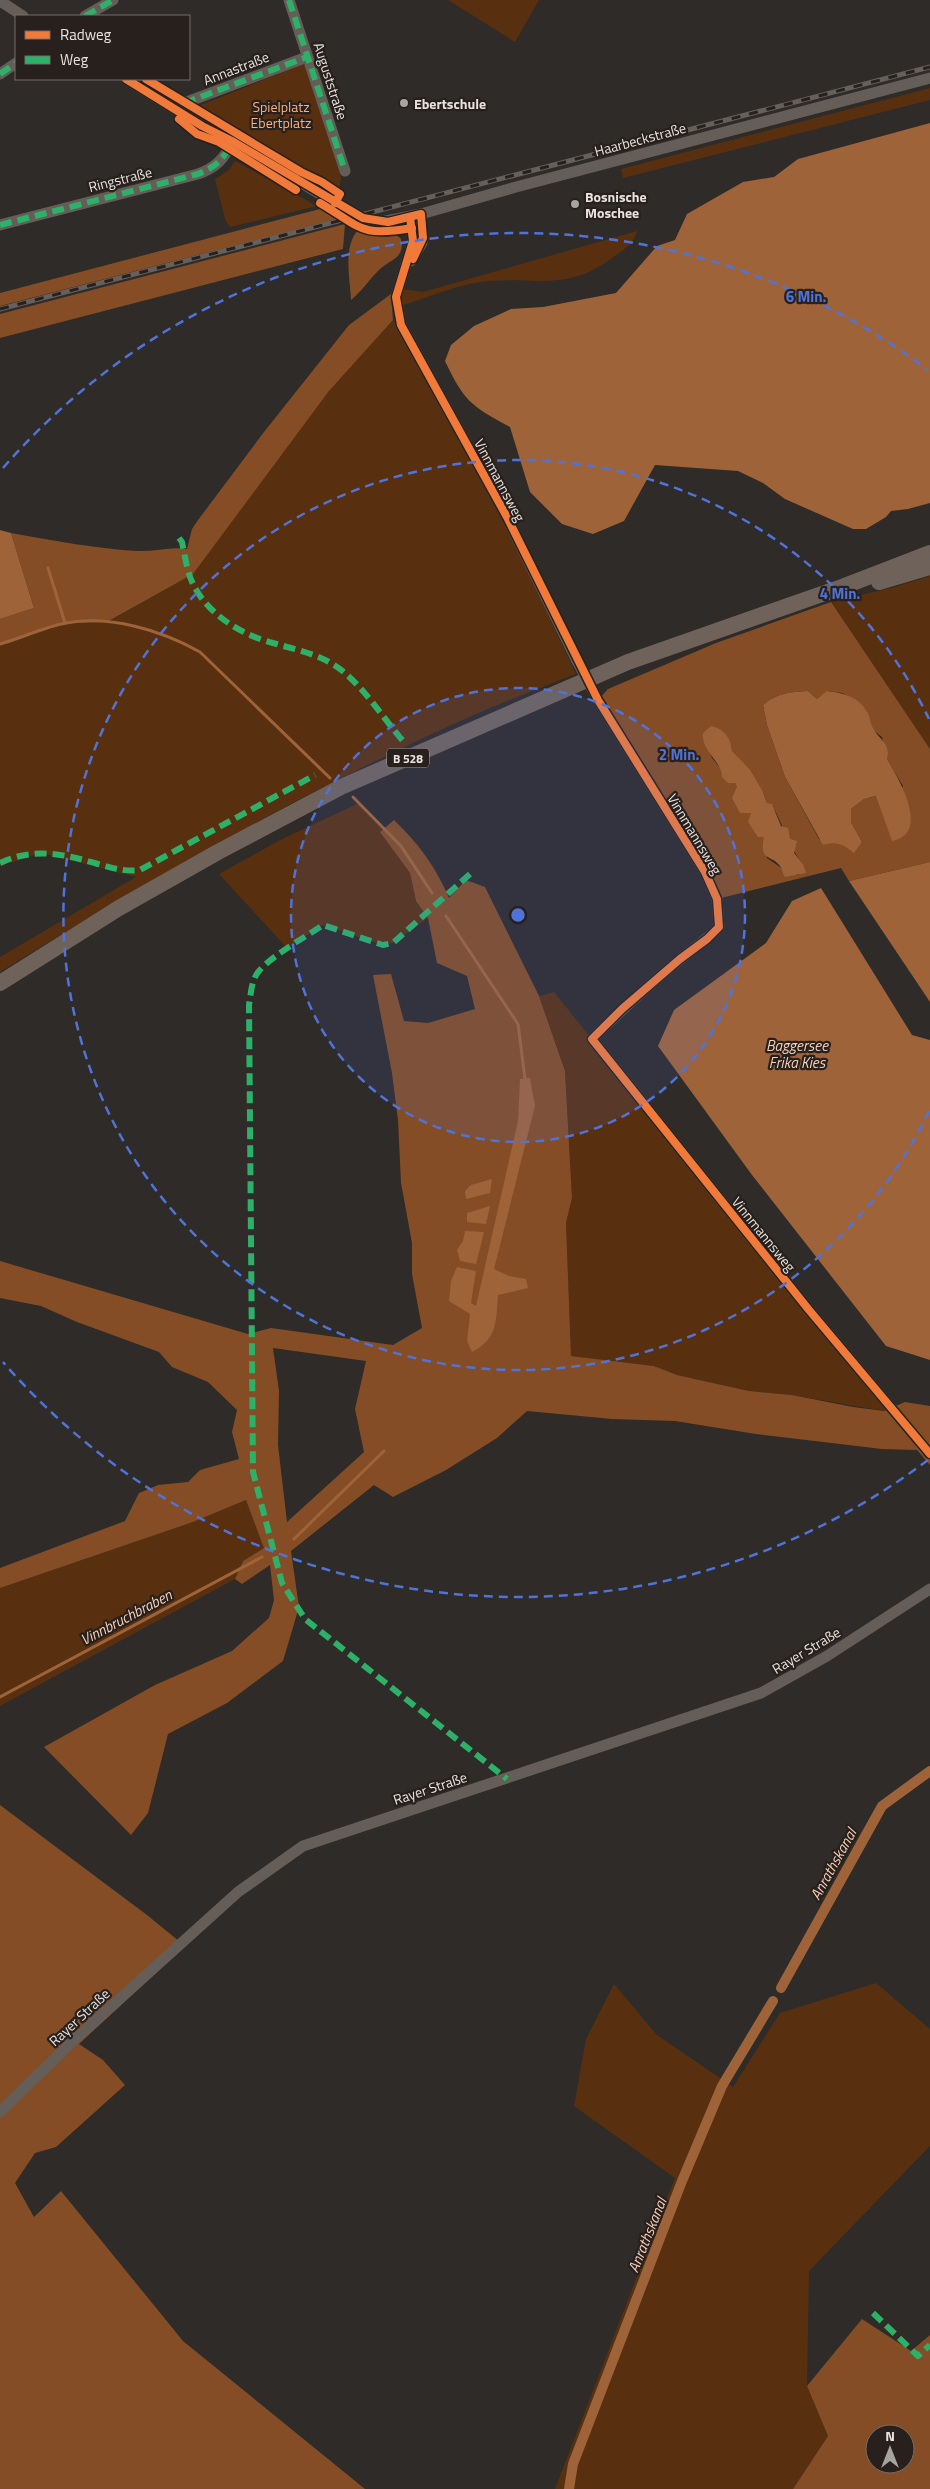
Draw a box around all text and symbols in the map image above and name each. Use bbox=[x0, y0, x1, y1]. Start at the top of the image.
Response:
legend bbox=[15, 15, 190, 80]
text: Radweg bbox=[60, 23, 112, 46]
street label: Auguststraße bbox=[309, 40, 353, 122]
street label: Annastraße bbox=[200, 46, 272, 90]
text: Weg bbox=[60, 48, 89, 71]
place label: Ebertschule bbox=[414, 93, 486, 114]
park label: Spielplatz Ebertplatz bbox=[251, 96, 311, 133]
marker: Ebertschule bbox=[398, 97, 410, 109]
street label: Haarbeckstraße bbox=[592, 117, 688, 161]
street label: Ringstraße bbox=[86, 161, 154, 197]
place label: Bosnische Moschee bbox=[585, 186, 647, 223]
marker: Bosnische Moschee bbox=[569, 198, 581, 210]
text: 6 Min. bbox=[786, 285, 826, 308]
street label: Vinnmannsweg bbox=[469, 435, 531, 525]
text: 4 Min. bbox=[820, 582, 860, 605]
text: 2 Min. bbox=[659, 743, 699, 766]
road number: B 528 bbox=[387, 748, 429, 768]
street label: Vinnmannsweg bbox=[662, 789, 728, 879]
centre of rings bbox=[509, 906, 527, 924]
water label: Baggersee Frika Kies bbox=[766, 1034, 829, 1074]
street label: Vinnmannsweg bbox=[727, 1192, 801, 1276]
water label: Vinnbruchbraben bbox=[76, 1583, 176, 1651]
street label: Rayer Straße bbox=[768, 1621, 844, 1679]
street label: Rayer Straße bbox=[390, 1766, 470, 1810]
water label: Anrathskanal bbox=[804, 1822, 863, 1904]
street label: Rayer Straße bbox=[44, 1983, 114, 2051]
water label: Anrathskanal bbox=[622, 2193, 673, 2276]
north arrow bbox=[865, 2424, 915, 2474]
text: N bbox=[885, 2425, 895, 2446]

